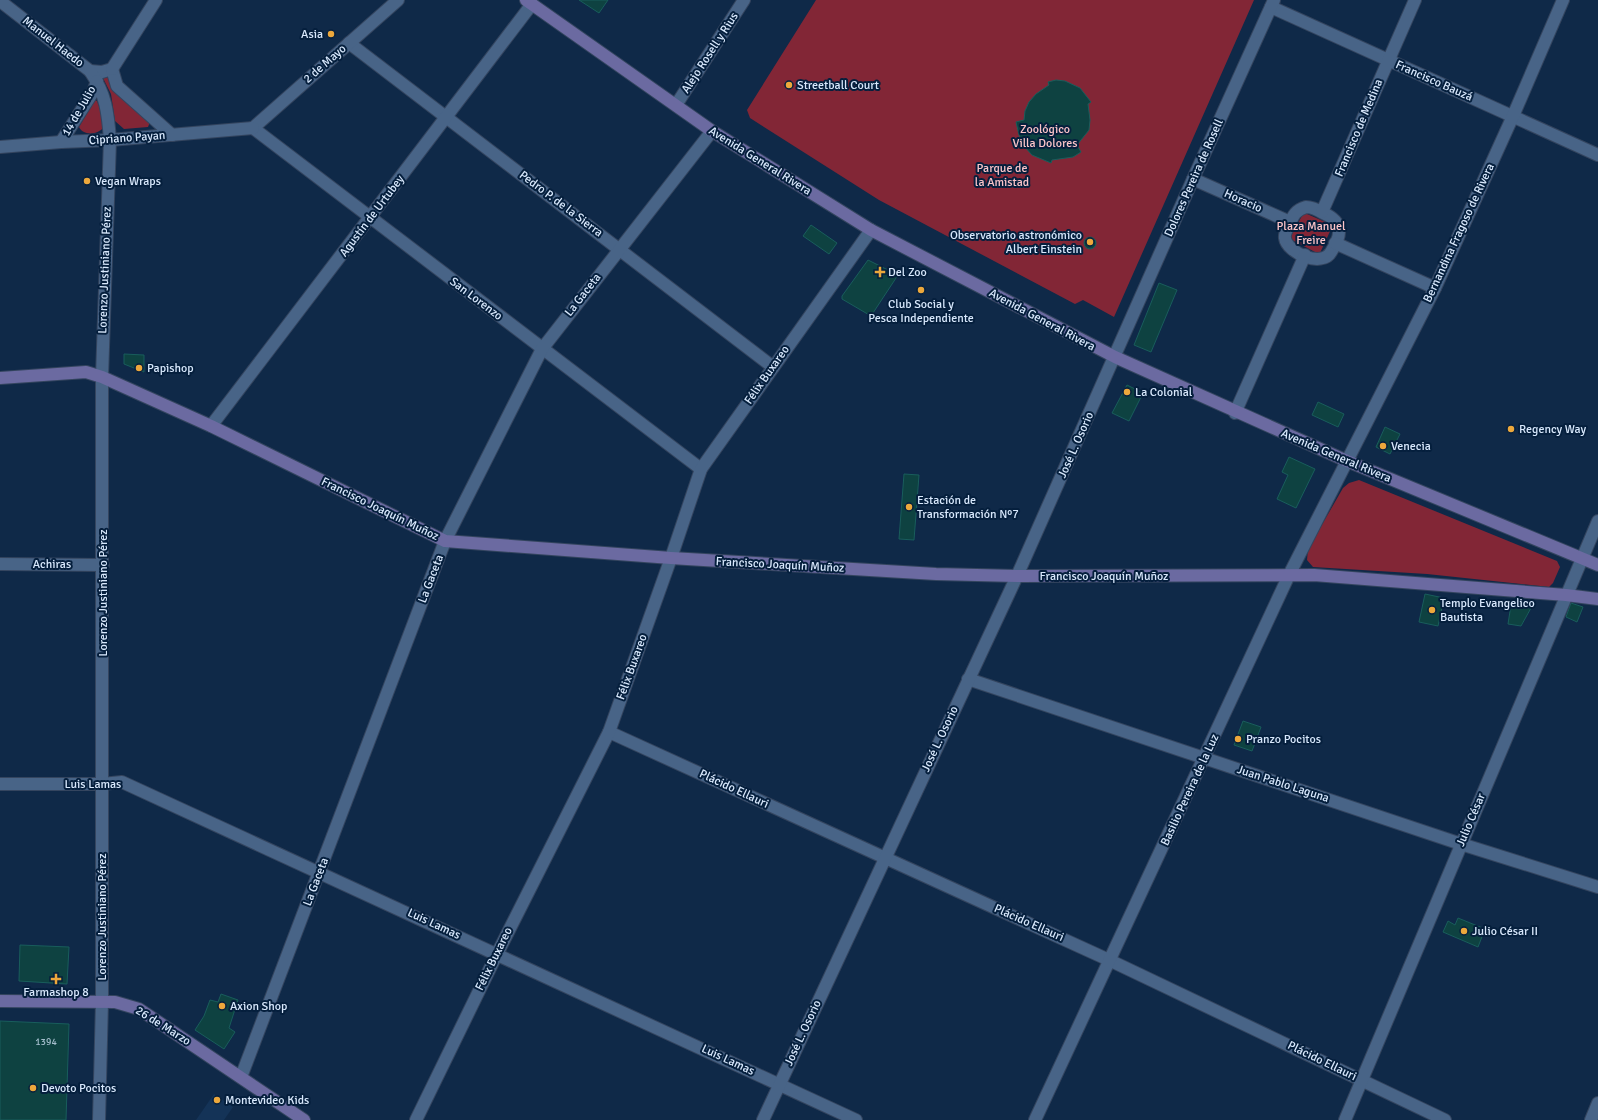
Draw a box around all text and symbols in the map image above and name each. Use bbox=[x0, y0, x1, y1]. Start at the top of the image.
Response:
street label: Alejo Rosell y Rius bbox=[678, 10, 742, 96]
street label: Manuel Haedo bbox=[19, 13, 87, 71]
place label: Asia bbox=[301, 27, 323, 42]
marker: Asia bbox=[326, 29, 336, 39]
street label: 2 de Mayo bbox=[301, 41, 349, 87]
street label: Francisco Bauzá bbox=[1393, 57, 1475, 105]
street label: Francisco de Medina bbox=[1332, 77, 1386, 179]
place label: Streetball Court bbox=[797, 78, 879, 93]
marker: Streetball Court bbox=[784, 80, 794, 90]
street label: 14 de Julio bbox=[59, 83, 99, 139]
street label: Dolores Pereira de Rosell bbox=[1161, 116, 1227, 239]
park label: Zoológico Villa Dolores bbox=[1013, 122, 1077, 151]
street label: Avenida General Rivera bbox=[706, 123, 814, 199]
street label: Cipriano Payan bbox=[88, 128, 166, 148]
park label: Parque de la Amistad bbox=[975, 161, 1029, 190]
street label: Bernandina Fragoso de Rivera bbox=[1420, 161, 1498, 305]
street label: Pedro P. de la Sierra bbox=[516, 168, 606, 240]
street label: Agustín de Urtubey bbox=[336, 172, 408, 260]
place label: Vegan Wraps bbox=[95, 174, 161, 189]
marker: Vegan Wraps bbox=[82, 176, 92, 186]
street label: Horacio bbox=[1222, 186, 1264, 216]
street label: Lorenzo Justiniano Pérez bbox=[95, 206, 115, 334]
park label: Plaza Manuel Freire bbox=[1277, 219, 1346, 248]
place label: Observatorio astronómico Albert Einstein bbox=[950, 228, 1082, 257]
marker: Observatorio astronómico Albert Einstein bbox=[1085, 237, 1095, 247]
place label: Del Zoo bbox=[888, 265, 927, 280]
marker: Del Zoo bbox=[875, 267, 885, 277]
street label: La Gaceta bbox=[562, 270, 604, 320]
street label: San Lorenzo bbox=[447, 274, 505, 324]
marker: Club Social y Pesca Independiente bbox=[916, 285, 926, 295]
street label: Avenida General Rivera bbox=[986, 286, 1098, 354]
place label: Club Social y Pesca Independiente bbox=[868, 297, 974, 326]
street label: Félix Buxareo bbox=[741, 343, 793, 407]
place label: Papishop bbox=[147, 361, 194, 376]
marker: Papishop bbox=[134, 363, 144, 373]
place label: La Colonial bbox=[1135, 385, 1193, 400]
marker: La Colonial bbox=[1122, 387, 1132, 397]
street label: José L. Osorio bbox=[1055, 410, 1097, 480]
place label: Regency Way bbox=[1519, 422, 1587, 437]
marker: Regency Way bbox=[1506, 424, 1516, 434]
street label: Avenida General Rivera bbox=[1279, 426, 1393, 486]
place label: Venecia bbox=[1391, 439, 1431, 454]
marker: Venecia bbox=[1378, 441, 1388, 451]
street label: Francisco Joaquín Muñoz bbox=[319, 474, 441, 544]
place label: Estación de Transformación Nº7 bbox=[917, 493, 1019, 522]
marker: Estación de Transformación Nº7 bbox=[904, 502, 914, 512]
street label: Lorenzo Justiniano Pérez bbox=[96, 529, 111, 657]
street label: La Gaceta bbox=[415, 553, 447, 605]
street label: Francisco Joaquín Muñoz bbox=[715, 554, 845, 576]
street label: Achiras bbox=[33, 557, 71, 572]
street label: Francisco Joaquín Muñoz bbox=[1040, 569, 1168, 584]
place label: Templo Evangelico Bautista bbox=[1440, 596, 1535, 625]
marker: Templo Evangelico Bautista bbox=[1427, 605, 1437, 615]
street label: Félix Buxareo bbox=[613, 632, 651, 702]
street label: José L. Osorio bbox=[918, 704, 962, 774]
street label: Basilio Pereira de la Luz bbox=[1158, 732, 1222, 848]
place label: Pranzo Pocitos bbox=[1246, 732, 1321, 747]
marker: Pranzo Pocitos bbox=[1233, 734, 1243, 744]
street label: Juan Pablo Laguna bbox=[1235, 762, 1331, 806]
street label: Plácido Ellauri bbox=[697, 766, 771, 812]
street label: Luis Lamas bbox=[65, 777, 121, 792]
street label: Julio César bbox=[1453, 791, 1489, 849]
street label: Lorenzo Justiniano Pérez bbox=[95, 853, 110, 981]
street label: La Gaceta bbox=[300, 856, 332, 908]
street label: Plácido Ellauri bbox=[992, 901, 1066, 945]
street label: Luis Lamas bbox=[405, 905, 463, 943]
place label: Julio César II bbox=[1472, 924, 1538, 939]
street label: Félix Buxareo bbox=[472, 925, 516, 993]
marker: Julio César II bbox=[1459, 926, 1469, 936]
marker: Farmashop 8 bbox=[51, 974, 61, 984]
place label: Farmashop 8 bbox=[23, 985, 89, 1000]
street label: José L. Osorio bbox=[781, 998, 825, 1068]
place label: Axion Shop bbox=[230, 999, 287, 1014]
marker: Axion Shop bbox=[217, 1001, 227, 1011]
street label: 26 de Marzo bbox=[133, 1003, 193, 1049]
house number: 1394 bbox=[35, 1036, 57, 1048]
street label: Plácido Ellauri bbox=[1285, 1038, 1359, 1084]
street label: Luis Lamas bbox=[699, 1041, 757, 1079]
place label: Devoto Pocitos bbox=[41, 1081, 116, 1096]
marker: Devoto Pocitos bbox=[28, 1083, 38, 1093]
place label: Montevideo Kids bbox=[225, 1093, 309, 1108]
marker: Montevideo Kids bbox=[212, 1095, 222, 1105]

